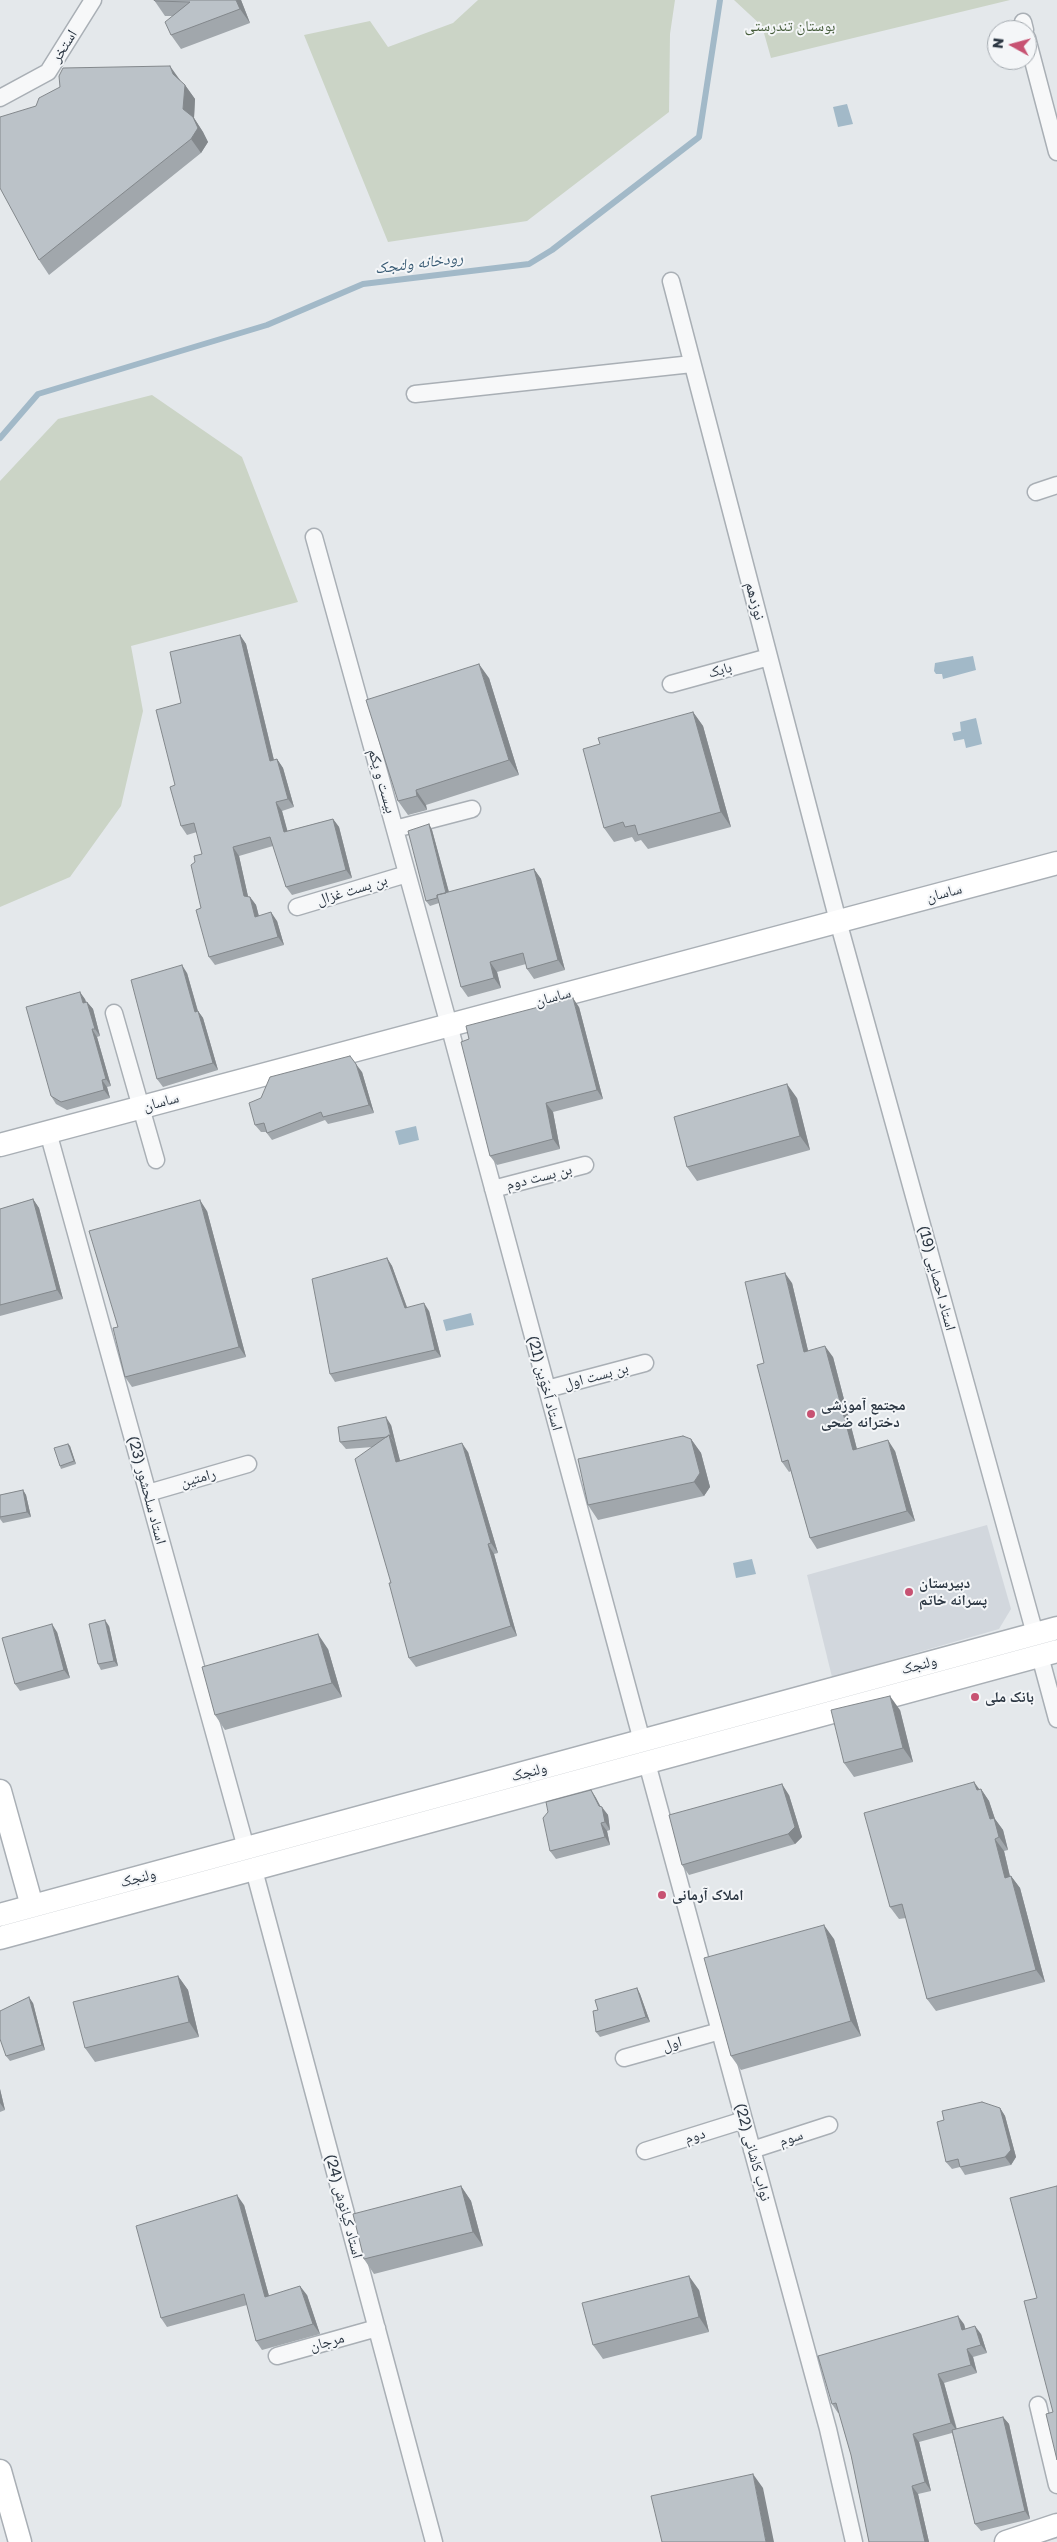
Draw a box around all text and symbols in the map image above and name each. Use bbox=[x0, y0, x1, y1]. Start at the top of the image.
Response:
park label: بوستان تندرستی bbox=[745, 17, 835, 35]
north arrow bbox=[987, 20, 1037, 70]
street label: استخر bbox=[47, 26, 81, 66]
text: N bbox=[989, 37, 1007, 50]
water label: رودخانه ولنجک bbox=[374, 248, 464, 278]
street label: نوزدهم bbox=[741, 580, 769, 622]
street label: بابک bbox=[706, 658, 734, 682]
street label: بیست و یکم bbox=[364, 747, 400, 815]
street label: بن بست غزال bbox=[315, 871, 389, 909]
street label: ساسان bbox=[924, 880, 964, 906]
street label: ساسان bbox=[533, 984, 573, 1010]
street label: ساسان bbox=[141, 1089, 181, 1115]
street label: بن بست دوم bbox=[504, 1160, 574, 1194]
street label: استاد احصایی (19) bbox=[914, 1223, 960, 1333]
street label: استاد اَخوَين (21) bbox=[524, 1333, 566, 1433]
street label: بن بست اول bbox=[562, 1359, 630, 1393]
place label: مجتمع آموزشی دخترانه ضحی bbox=[821, 1396, 906, 1431]
marker: مجتمع آموزشی دخترانه ضحی bbox=[805, 1408, 817, 1420]
street label: استاد سلحشور (23) bbox=[124, 1434, 170, 1546]
street label: رامتین bbox=[178, 1464, 218, 1492]
place label: دبیرستان پسرانه خاتم bbox=[919, 1574, 987, 1609]
marker: دبیرستان پسرانه خاتم bbox=[903, 1586, 915, 1598]
street label: ولنجک bbox=[899, 1652, 939, 1678]
place label: بانک ملی bbox=[985, 1688, 1034, 1706]
marker: بانک ملی bbox=[969, 1691, 981, 1703]
street label: ولنجک bbox=[509, 1759, 549, 1785]
street label: ولنجک bbox=[118, 1865, 158, 1891]
place label: املاک آرمانی bbox=[672, 1886, 743, 1904]
marker: املاک آرمانی bbox=[656, 1889, 668, 1901]
street label: اول bbox=[660, 2033, 684, 2055]
street label: نواب کاشانی (22) bbox=[731, 2101, 775, 2203]
street label: دوم bbox=[683, 2124, 707, 2148]
street label: سوم bbox=[777, 2126, 805, 2150]
street label: استاد کیانوش (24) bbox=[321, 2152, 367, 2260]
street label: مرجان bbox=[308, 2329, 346, 2355]

